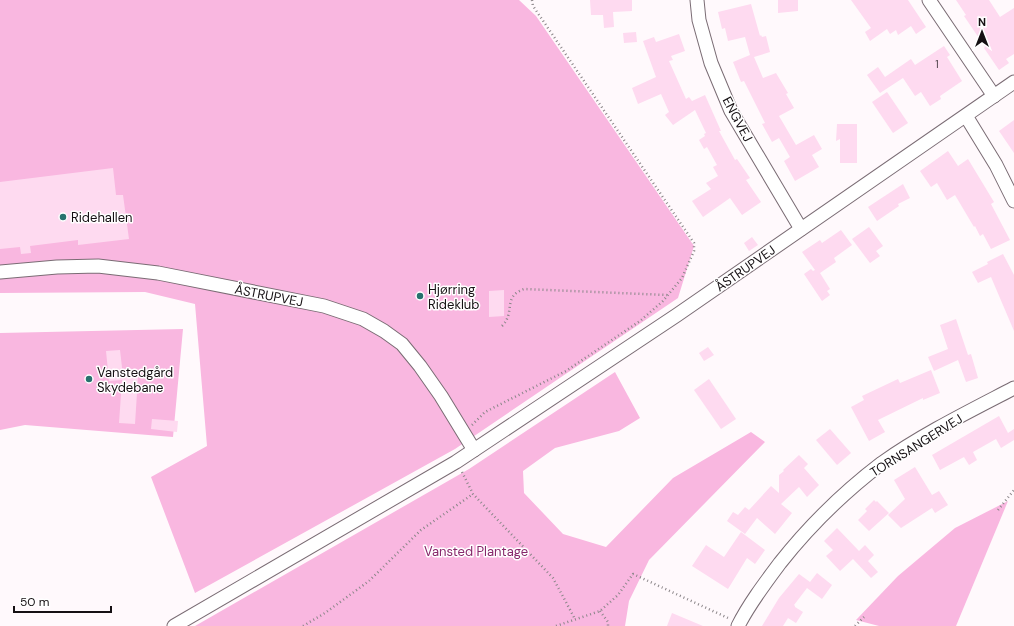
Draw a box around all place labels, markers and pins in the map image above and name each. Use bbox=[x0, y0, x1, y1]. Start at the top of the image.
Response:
place label: Ridehallen bbox=[71, 209, 133, 226]
marker: Ridehallen bbox=[58, 212, 68, 222]
place label: Hjørring Rideklub bbox=[428, 281, 479, 313]
marker: Hjørring Rideklub bbox=[415, 291, 425, 301]
place label: Vanstedgård Skydebane bbox=[97, 364, 173, 396]
marker: Vanstedgård Skydebane bbox=[84, 374, 94, 384]

